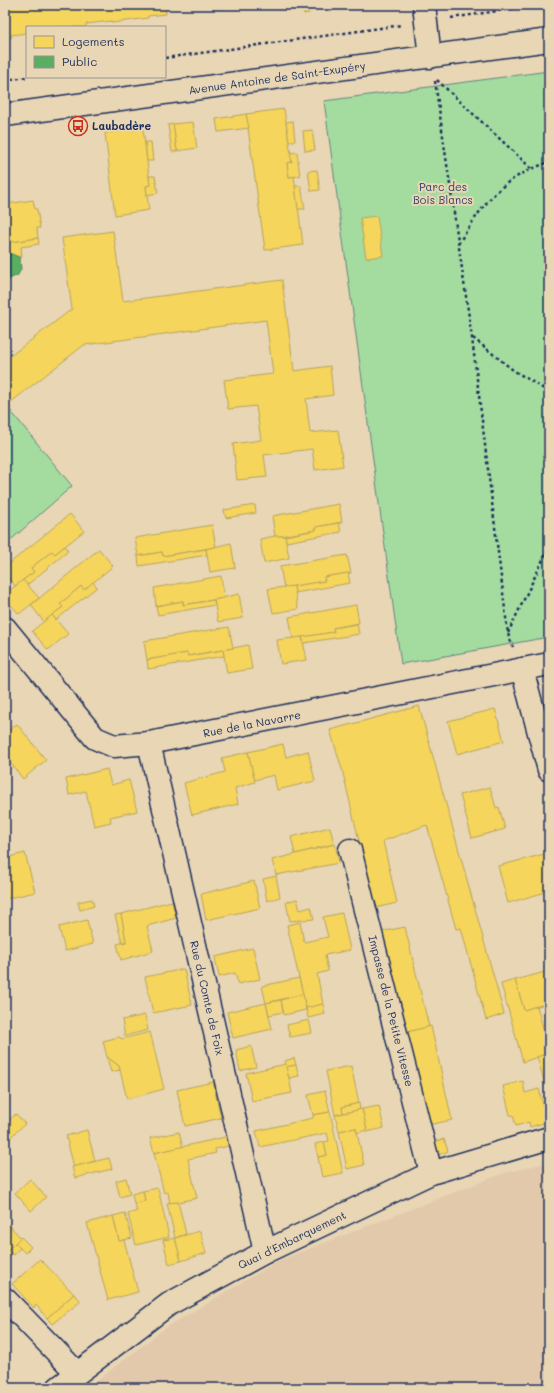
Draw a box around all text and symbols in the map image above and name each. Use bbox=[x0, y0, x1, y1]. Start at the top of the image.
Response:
legend bbox=[26, 26, 166, 78]
text: Logements bbox=[62, 33, 125, 49]
text: Public bbox=[62, 53, 97, 69]
street label: Avenue Antoine de Saint-Exupéry bbox=[187, 58, 367, 97]
bus stop icon: Laubadère bbox=[67, 115, 89, 137]
place label: Laubadère bbox=[92, 118, 151, 133]
park label: Parc des Bois Blancs bbox=[413, 179, 473, 207]
street label: Rue de la Navarre bbox=[202, 707, 302, 740]
street label: Impasse de la Petite Vitesse bbox=[365, 934, 418, 1088]
street label: Rue du Comte de Foix bbox=[187, 939, 228, 1057]
street label: Quai d'Embarquement bbox=[235, 1207, 349, 1272]

